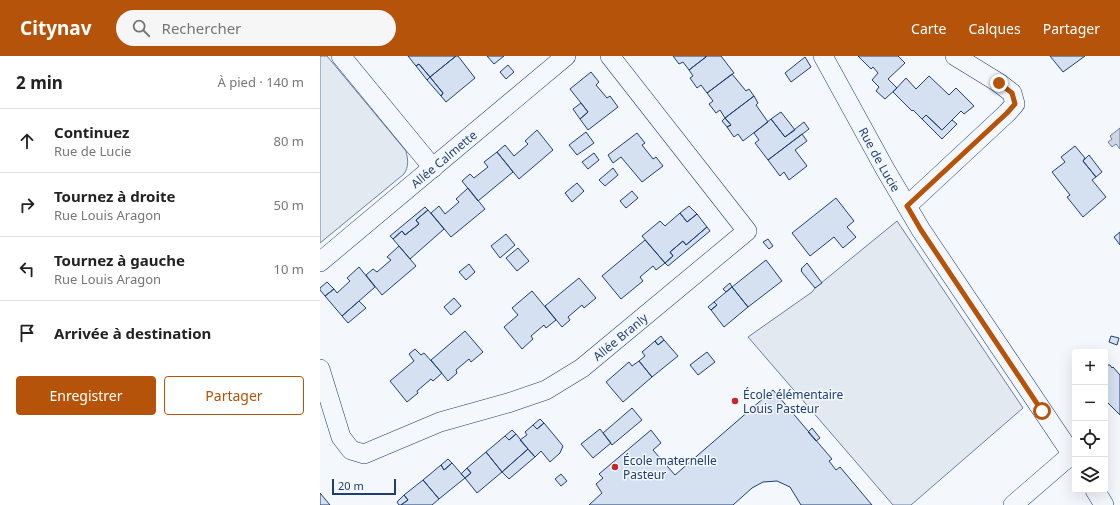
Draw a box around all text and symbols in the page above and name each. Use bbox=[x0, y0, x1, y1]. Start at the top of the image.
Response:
search box bbox=[116, 10, 396, 46]
text: Citynav bbox=[20, 15, 92, 41]
icon: search bbox=[130, 17, 152, 39]
text: Rechercher bbox=[162, 18, 241, 38]
text: Carte bbox=[911, 19, 947, 38]
text: Calques bbox=[969, 19, 1021, 38]
text: Partager bbox=[1043, 19, 1100, 38]
text: 2 min bbox=[16, 71, 63, 94]
text: À pied · 140 m bbox=[218, 73, 304, 91]
route end bbox=[990, 74, 1008, 92]
text: Continuez bbox=[54, 122, 129, 142]
street label: Rue de Lucie bbox=[855, 124, 905, 195]
street label: Allée Calmette bbox=[407, 126, 480, 191]
icon: ahead bbox=[16, 130, 38, 152]
text: 80 m bbox=[274, 132, 304, 150]
text: Rue de Lucie bbox=[54, 142, 131, 160]
text: Tournez à droite bbox=[54, 186, 175, 206]
icon: right bbox=[16, 194, 38, 216]
text: 50 m bbox=[274, 196, 304, 214]
text: Rue Louis Aragon bbox=[54, 206, 161, 224]
text: Tournez à gauche bbox=[54, 250, 185, 270]
icon: left bbox=[16, 258, 38, 280]
text: 10 m bbox=[274, 260, 304, 278]
text: Rue Louis Aragon bbox=[54, 270, 161, 288]
street label: Allée Branly bbox=[589, 308, 652, 364]
icon: arrive bbox=[16, 322, 38, 344]
text: Arrivée à destination bbox=[54, 323, 211, 343]
map controls bbox=[1072, 349, 1108, 493]
button: + bbox=[1072, 349, 1108, 385]
button: Enregistrer bbox=[16, 376, 156, 415]
button: Partager bbox=[164, 376, 304, 415]
button: − bbox=[1072, 385, 1108, 421]
place label: École élémentaire Louis Pasteur bbox=[743, 386, 844, 417]
marker: École élémentaire Louis Pasteur bbox=[730, 396, 740, 406]
route start bbox=[1033, 402, 1051, 420]
button: locate bbox=[1072, 421, 1108, 457]
place label: École maternelle Pasteur bbox=[623, 452, 717, 483]
button: layers bbox=[1072, 457, 1108, 493]
marker: École maternelle Pasteur bbox=[610, 462, 620, 472]
scale bar bbox=[332, 477, 396, 496]
text: 20 m bbox=[338, 478, 364, 493]

